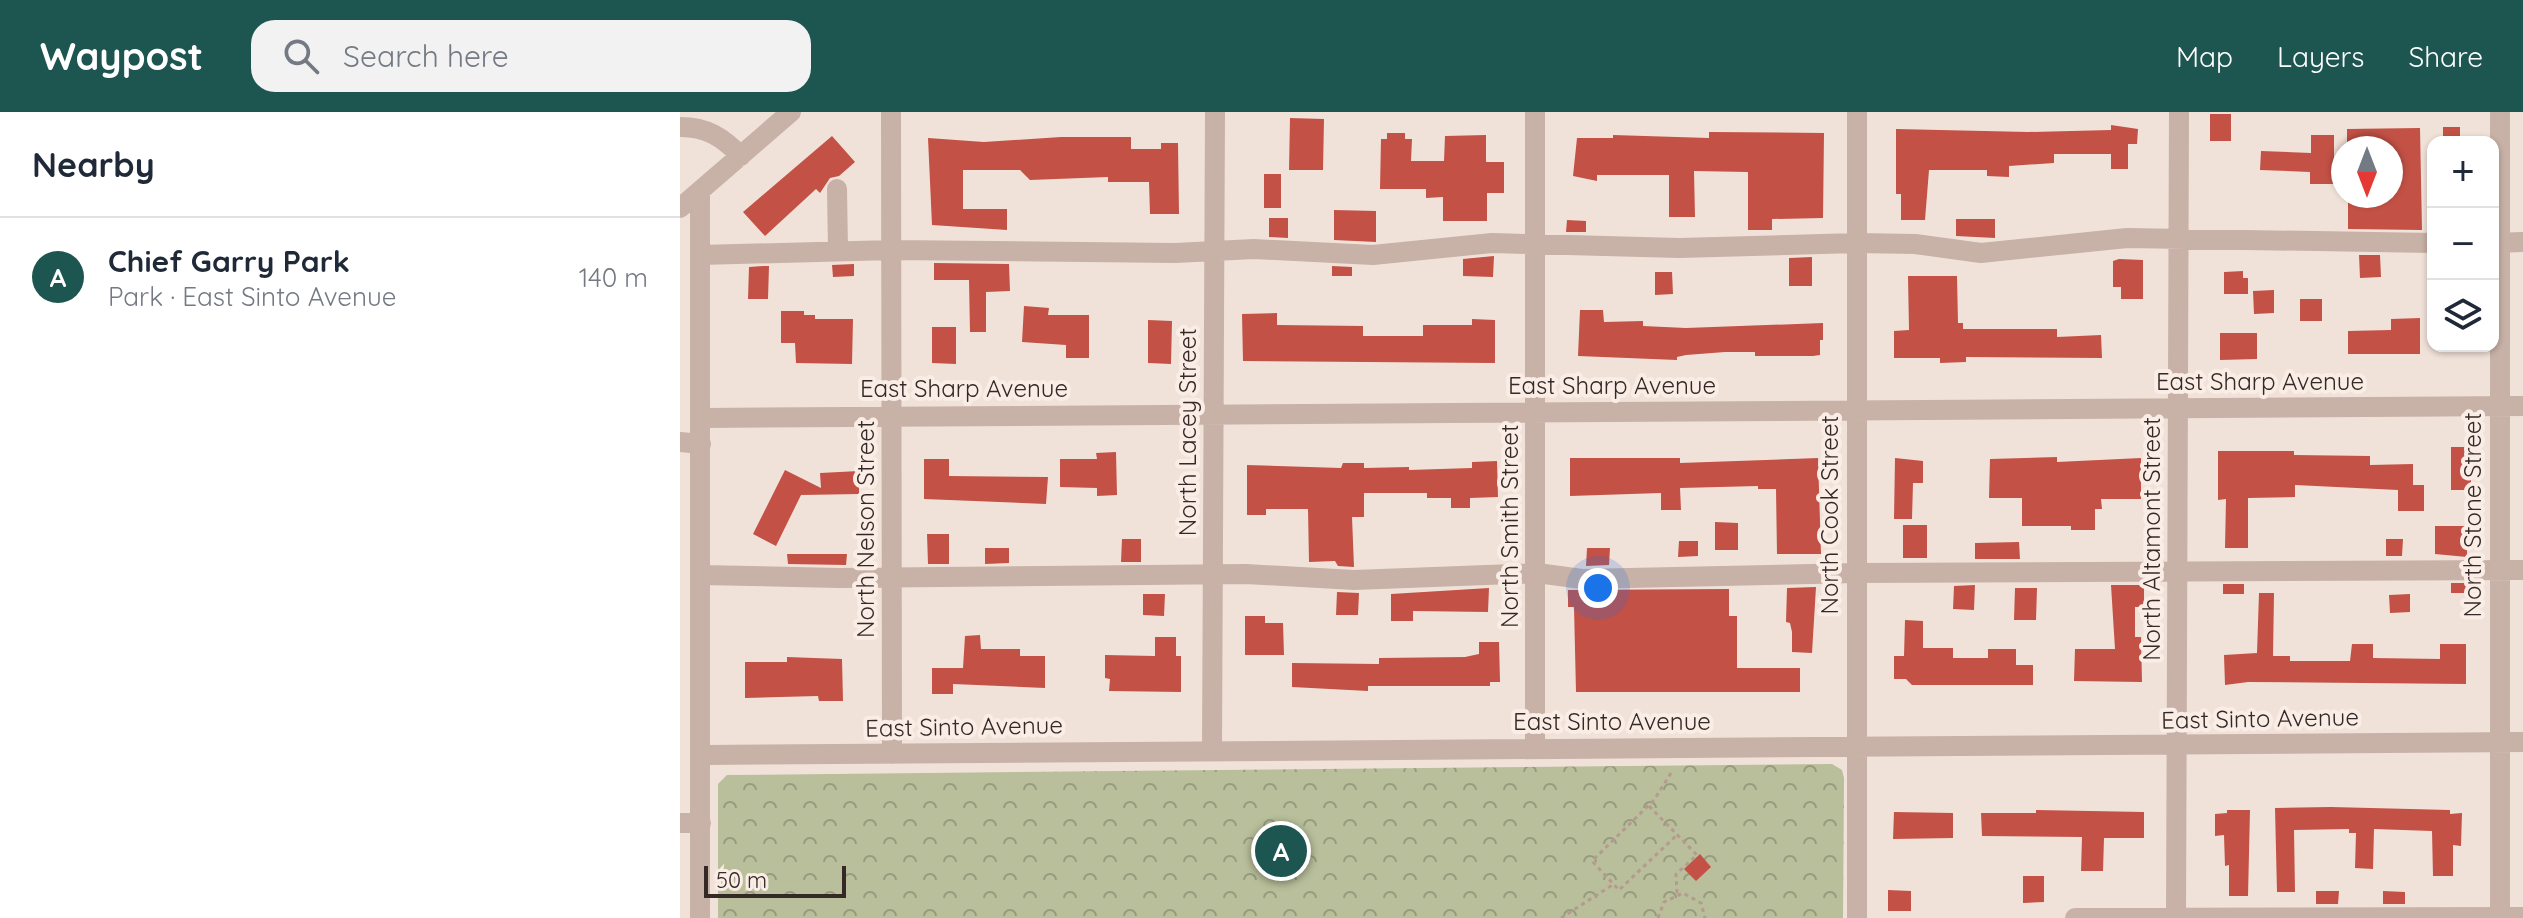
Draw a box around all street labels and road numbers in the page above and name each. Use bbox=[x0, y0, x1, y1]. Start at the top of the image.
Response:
street label: North Lacey Street bbox=[1172, 328, 1202, 536]
street label: East Sharp Avenue bbox=[2156, 366, 2364, 396]
street label: East Sharp Avenue bbox=[1508, 370, 1716, 400]
street label: East Sharp Avenue bbox=[860, 373, 1068, 403]
street label: North Stone Street bbox=[2457, 412, 2487, 618]
street label: North Cook Street bbox=[1814, 415, 1844, 615]
street label: North Altamont Street bbox=[2136, 417, 2166, 661]
street label: North Nelson Street bbox=[850, 420, 880, 638]
street label: North Smith Street bbox=[1494, 424, 1524, 628]
street label: East Sinto Avenue bbox=[2161, 701, 2359, 735]
street label: East Sinto Avenue bbox=[1513, 706, 1711, 736]
street label: East Sinto Avenue bbox=[865, 709, 1063, 743]

